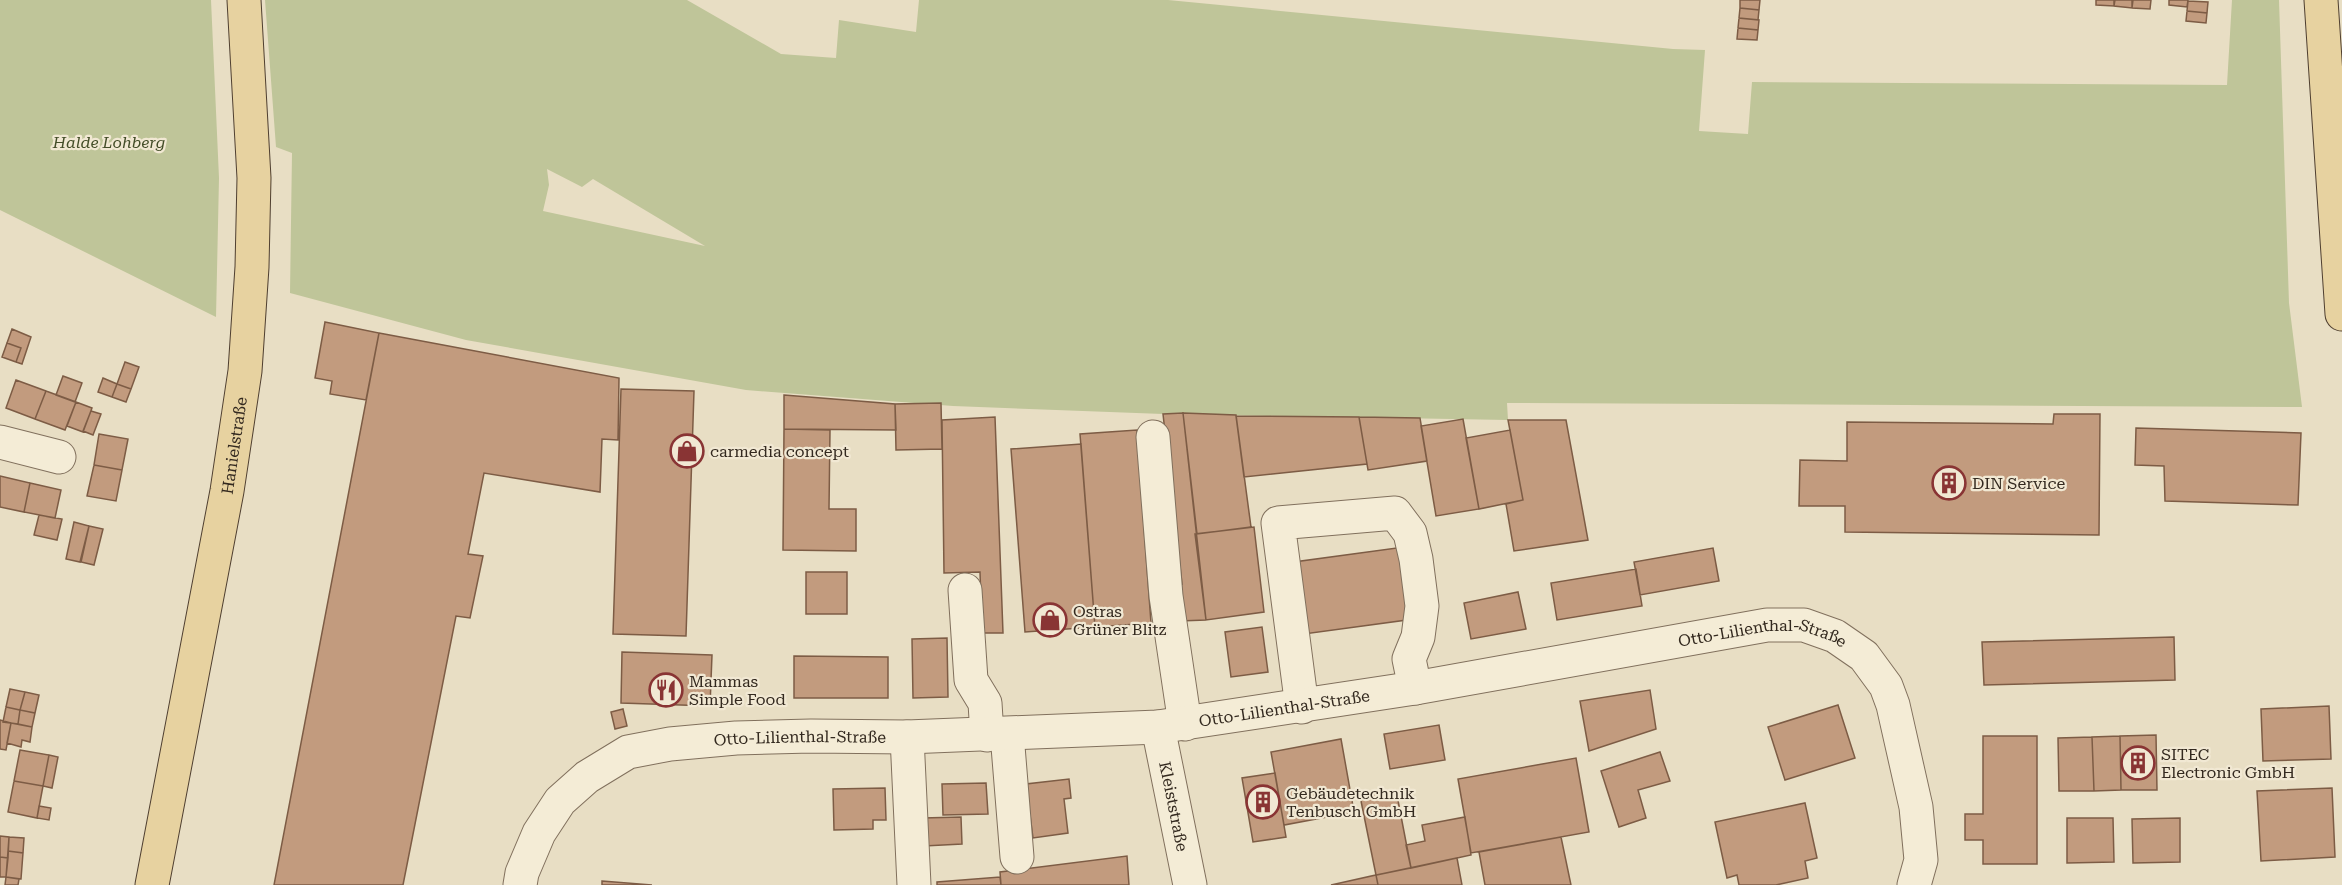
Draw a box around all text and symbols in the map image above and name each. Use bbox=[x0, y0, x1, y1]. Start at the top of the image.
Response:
park label: Halde Lohberg bbox=[52, 133, 165, 152]
street label: Hanielstraße bbox=[217, 395, 251, 496]
shop icon: carmedia concept bbox=[669, 433, 705, 469]
place label: carmedia concept bbox=[710, 442, 849, 461]
building icon: DIN Service bbox=[1931, 465, 1967, 501]
place label: DIN Service bbox=[1972, 474, 2065, 493]
shop icon: Ostras Grüner Blitz bbox=[1032, 602, 1068, 638]
place label: Ostras Grüner Blitz bbox=[1073, 602, 1167, 639]
street label: Otto-Lilienthal-Straße bbox=[1677, 615, 1851, 651]
restaurant icon: Mammas Simple Food bbox=[648, 672, 684, 708]
place label: Mammas Simple Food bbox=[689, 672, 786, 709]
street label: Otto-Lilienthal-Straße bbox=[1197, 685, 1371, 730]
street label: Otto-Lilienthal-Straße bbox=[713, 726, 886, 749]
building icon: SITEC Electronic GmbH bbox=[2120, 745, 2156, 781]
place label: SITEC Electronic GmbH bbox=[2161, 745, 2295, 782]
street label: Kleiststraße bbox=[1156, 760, 1193, 853]
building icon: Gebäudetechnik Tenbusch GmbH bbox=[1245, 784, 1281, 820]
place label: Gebäudetechnik Tenbusch GmbH bbox=[1286, 784, 1416, 821]

